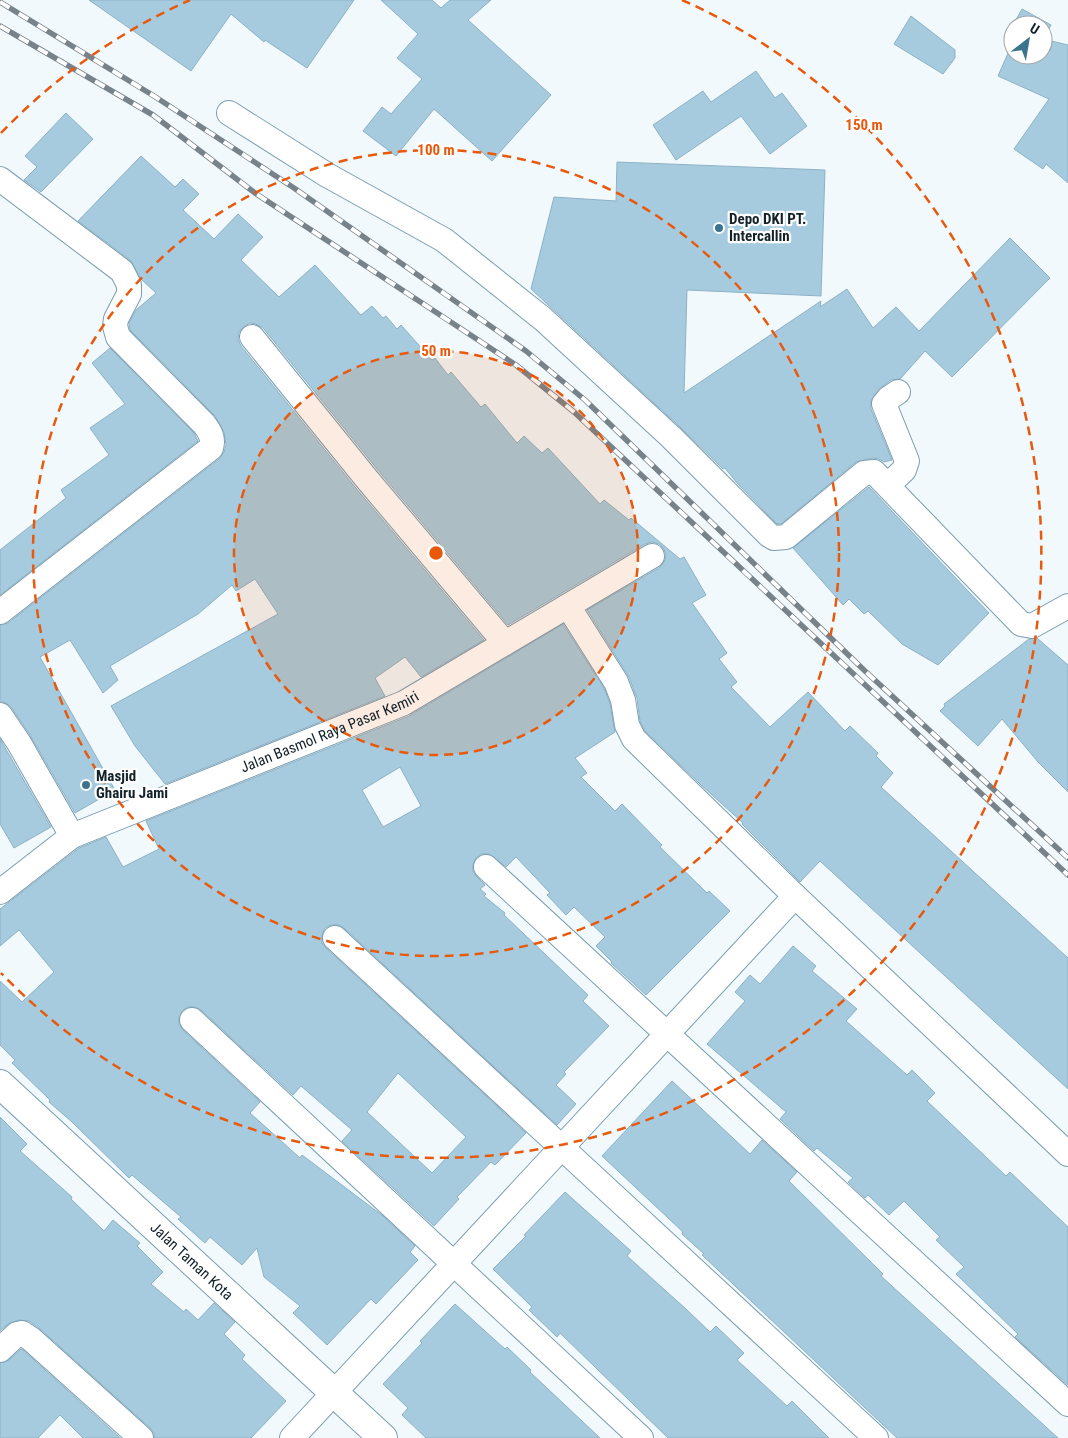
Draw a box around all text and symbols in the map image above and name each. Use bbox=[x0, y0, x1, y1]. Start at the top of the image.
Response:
north arrow bbox=[1003, 15, 1053, 65]
text: U bbox=[1027, 20, 1042, 38]
text: 150 m bbox=[845, 116, 883, 134]
text: 100 m bbox=[417, 141, 455, 159]
place label: Depo DKI PT. Intercallin bbox=[729, 210, 806, 245]
marker: Depo DKI PT. Intercallin bbox=[713, 222, 725, 234]
text: 50 m bbox=[421, 342, 451, 360]
centre of rings bbox=[427, 544, 445, 562]
street label: Jalan Basmol Raya Pasar Kemiri bbox=[238, 687, 422, 777]
place label: Masjid Ghairu Jami bbox=[96, 767, 168, 802]
marker: Masjid Ghairu Jami bbox=[80, 779, 92, 791]
street label: Jalan Taman Kota bbox=[147, 1219, 237, 1304]

